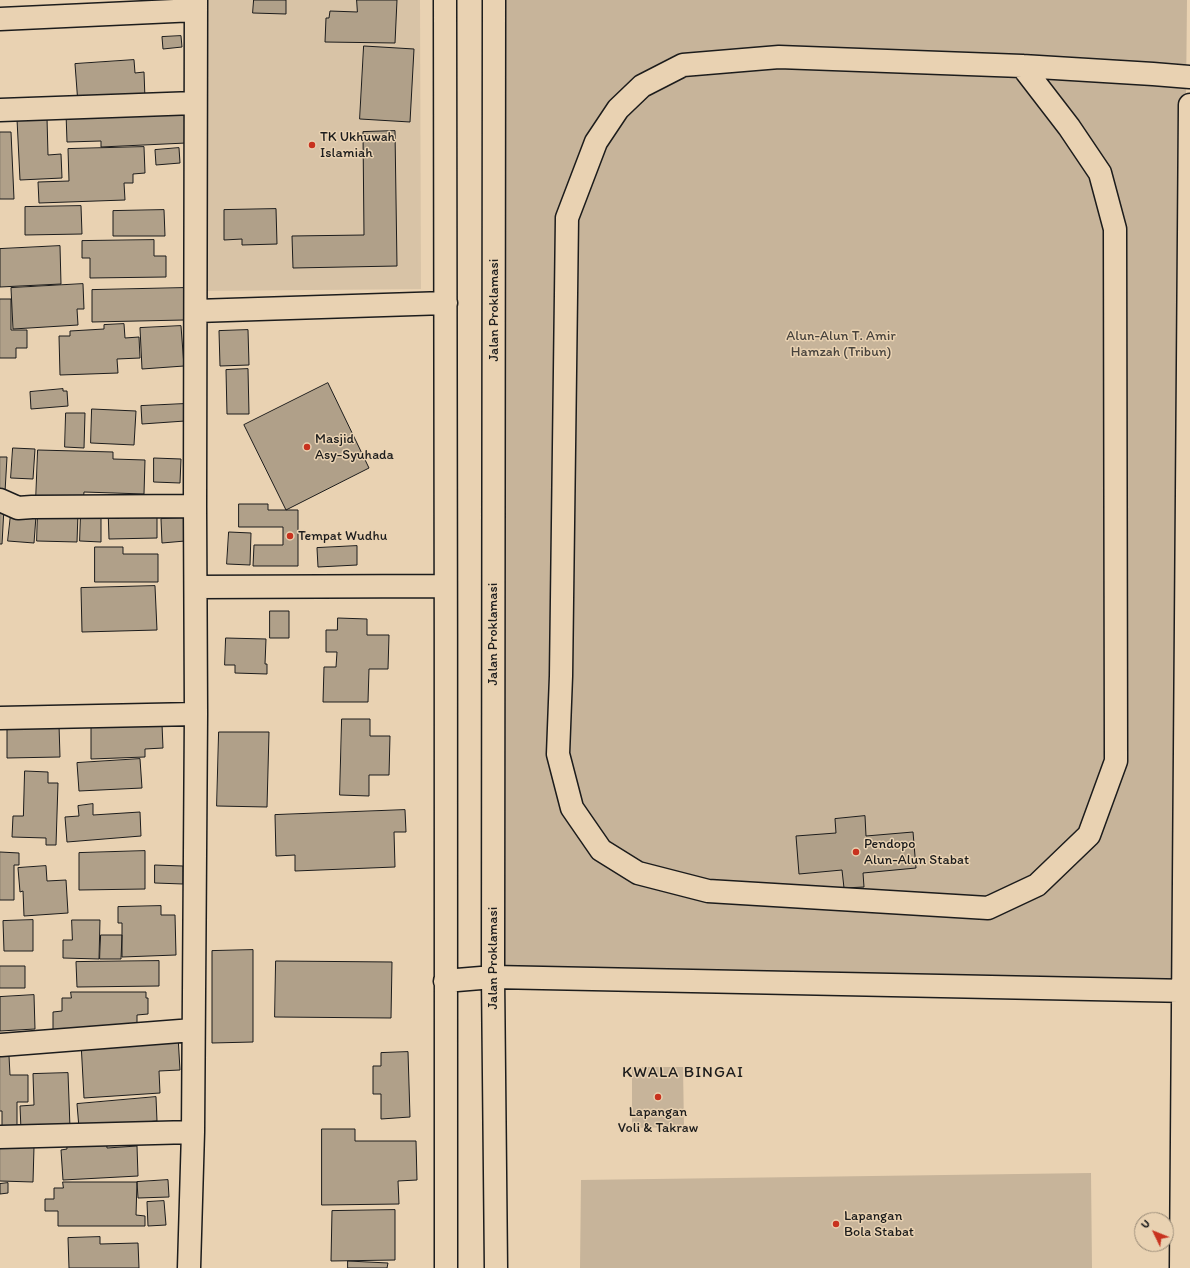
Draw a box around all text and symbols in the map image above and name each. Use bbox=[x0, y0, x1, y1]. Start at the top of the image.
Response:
place label: TK Ukhuwah Islamiah bbox=[320, 129, 395, 162]
marker: TK Ukhuwah Islamiah bbox=[307, 140, 317, 150]
street label: Jalan Proklamasi bbox=[486, 259, 502, 361]
park label: Alun-Alun T. Amir Hamzah (Tribun) bbox=[786, 328, 896, 360]
place label: Masjid Asy-Syuhada bbox=[315, 431, 394, 464]
marker: Masjid Asy-Syuhada bbox=[302, 442, 312, 452]
place label: Tempat Wudhu bbox=[298, 528, 387, 544]
marker: Tempat Wudhu bbox=[285, 531, 295, 541]
street label: Jalan Proklamasi bbox=[485, 583, 501, 685]
place label: Pendopo Alun-Alun Stabat bbox=[864, 836, 969, 868]
marker: Pendopo Alun-Alun Stabat bbox=[851, 847, 861, 857]
street label: Jalan Proklamasi bbox=[485, 907, 501, 1009]
district label: KWALA BINGAI bbox=[622, 1063, 744, 1083]
marker: Lapangan Voli & Takraw bbox=[653, 1092, 663, 1102]
place label: Lapangan Voli & Takraw bbox=[618, 1104, 698, 1136]
place label: Lapangan Bola Stabat bbox=[844, 1208, 914, 1240]
north arrow bbox=[1134, 1212, 1174, 1252]
text: U bbox=[1138, 1217, 1153, 1231]
marker: Lapangan Bola Stabat bbox=[831, 1219, 841, 1229]

